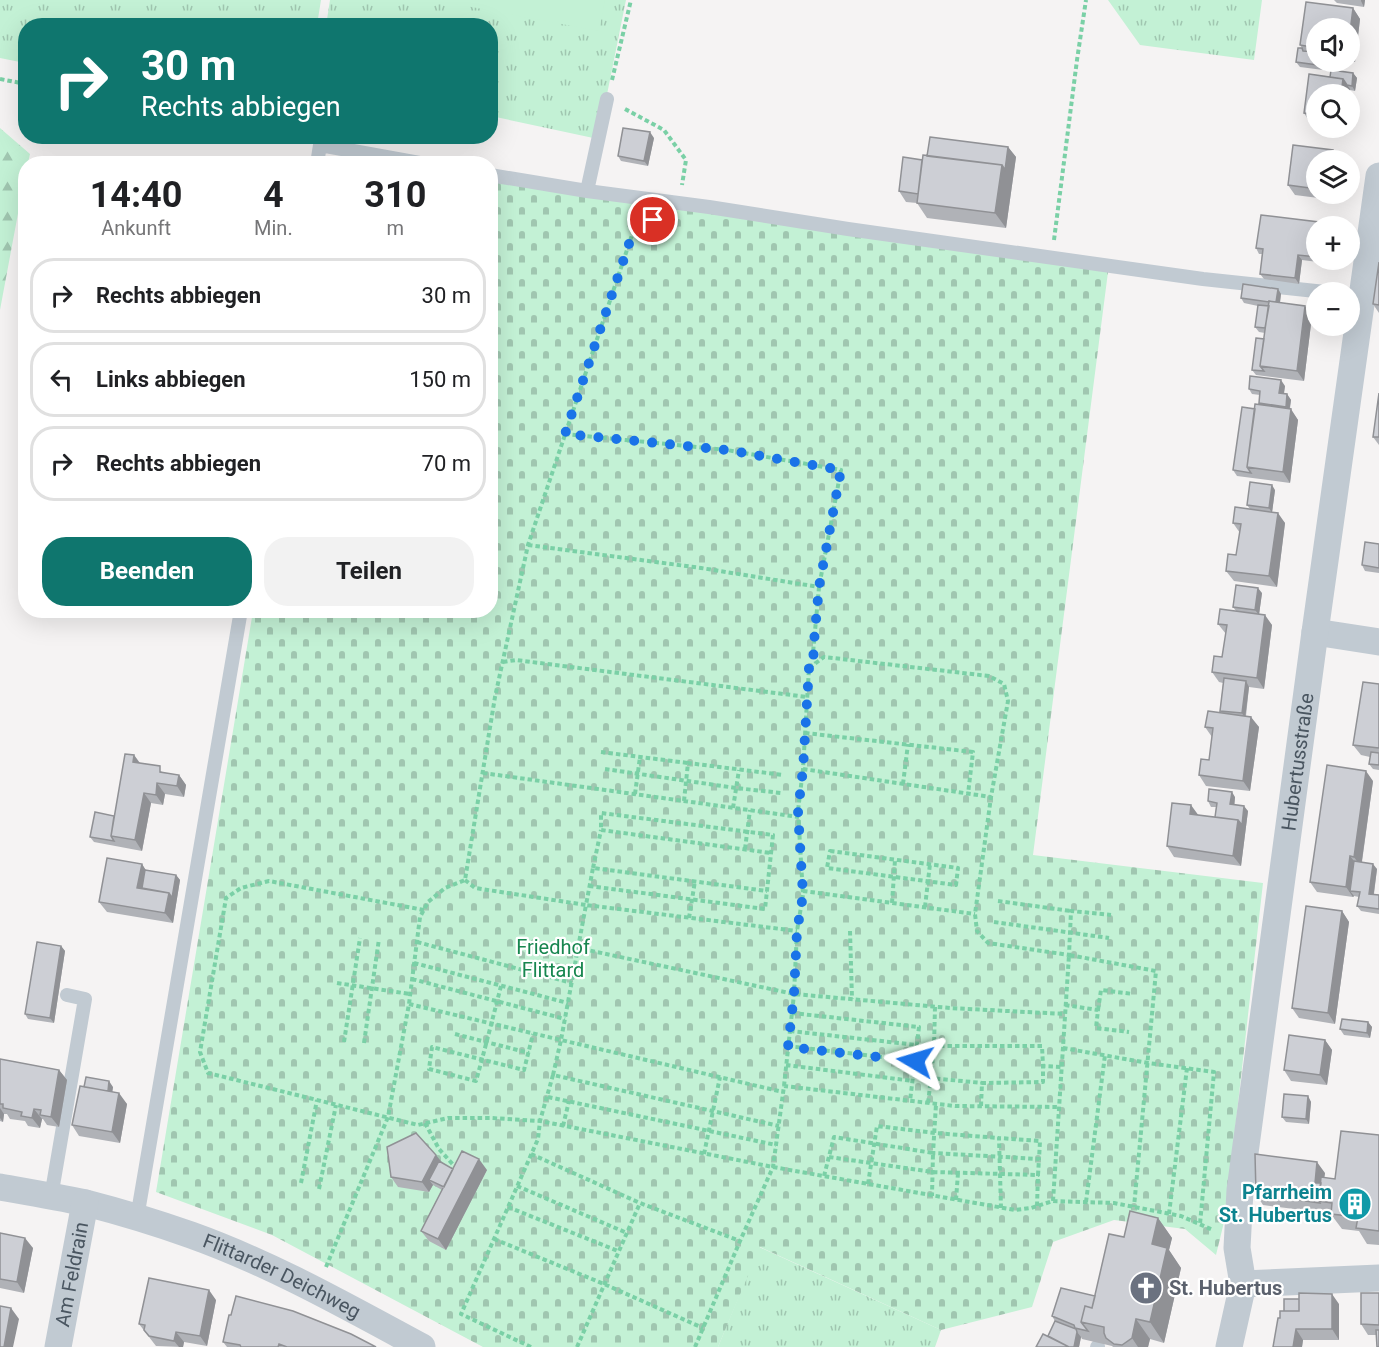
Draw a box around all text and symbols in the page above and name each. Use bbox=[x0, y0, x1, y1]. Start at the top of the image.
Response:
map controls bbox=[1306, 18, 1360, 336]
button: sound bbox=[1306, 18, 1360, 72]
text: 30 m bbox=[141, 41, 236, 90]
icon: right bbox=[42, 42, 120, 120]
button: search bbox=[1306, 84, 1360, 138]
text: Rechts abbiegen bbox=[141, 91, 341, 123]
button: layers bbox=[1306, 150, 1360, 204]
text: 14:40 bbox=[90, 174, 182, 216]
text: 4 bbox=[263, 174, 284, 216]
text: 310 bbox=[364, 174, 426, 216]
pin bbox=[627, 194, 678, 245]
icon: arrive bbox=[636, 203, 669, 236]
text: Ankunft bbox=[101, 216, 171, 240]
text: Min. bbox=[254, 216, 293, 240]
text: m bbox=[387, 216, 404, 240]
button: + bbox=[1306, 216, 1360, 270]
icon: right bbox=[45, 279, 78, 312]
button: − bbox=[1306, 282, 1360, 336]
text: Rechts abbiegen bbox=[96, 283, 261, 308]
text: 30 m bbox=[422, 283, 471, 308]
icon: left bbox=[45, 363, 78, 396]
text: Links abbiegen bbox=[96, 367, 246, 392]
text: 150 m bbox=[409, 367, 471, 392]
icon: right bbox=[45, 447, 78, 480]
text: Rechts abbiegen bbox=[96, 451, 261, 476]
text: 70 m bbox=[422, 451, 471, 476]
button: Beenden bbox=[42, 537, 252, 606]
button: Teilen bbox=[264, 537, 474, 606]
street label: Hubertusstraße bbox=[1276, 691, 1319, 832]
park label: Friedhof Flittard bbox=[516, 935, 590, 982]
position arrow bbox=[883, 1029, 947, 1093]
place label: Pfarrheim St. Hubertus bbox=[1219, 1180, 1332, 1227]
building icon: Pfarrheim St. Hubertus bbox=[1337, 1186, 1373, 1222]
street label: Am Feldrain bbox=[50, 1220, 93, 1329]
street label: Flittarder Deichweg bbox=[200, 1229, 365, 1324]
church icon: St. Hubertus bbox=[1128, 1270, 1164, 1306]
place label: St. Hubertus bbox=[1169, 1276, 1282, 1300]

